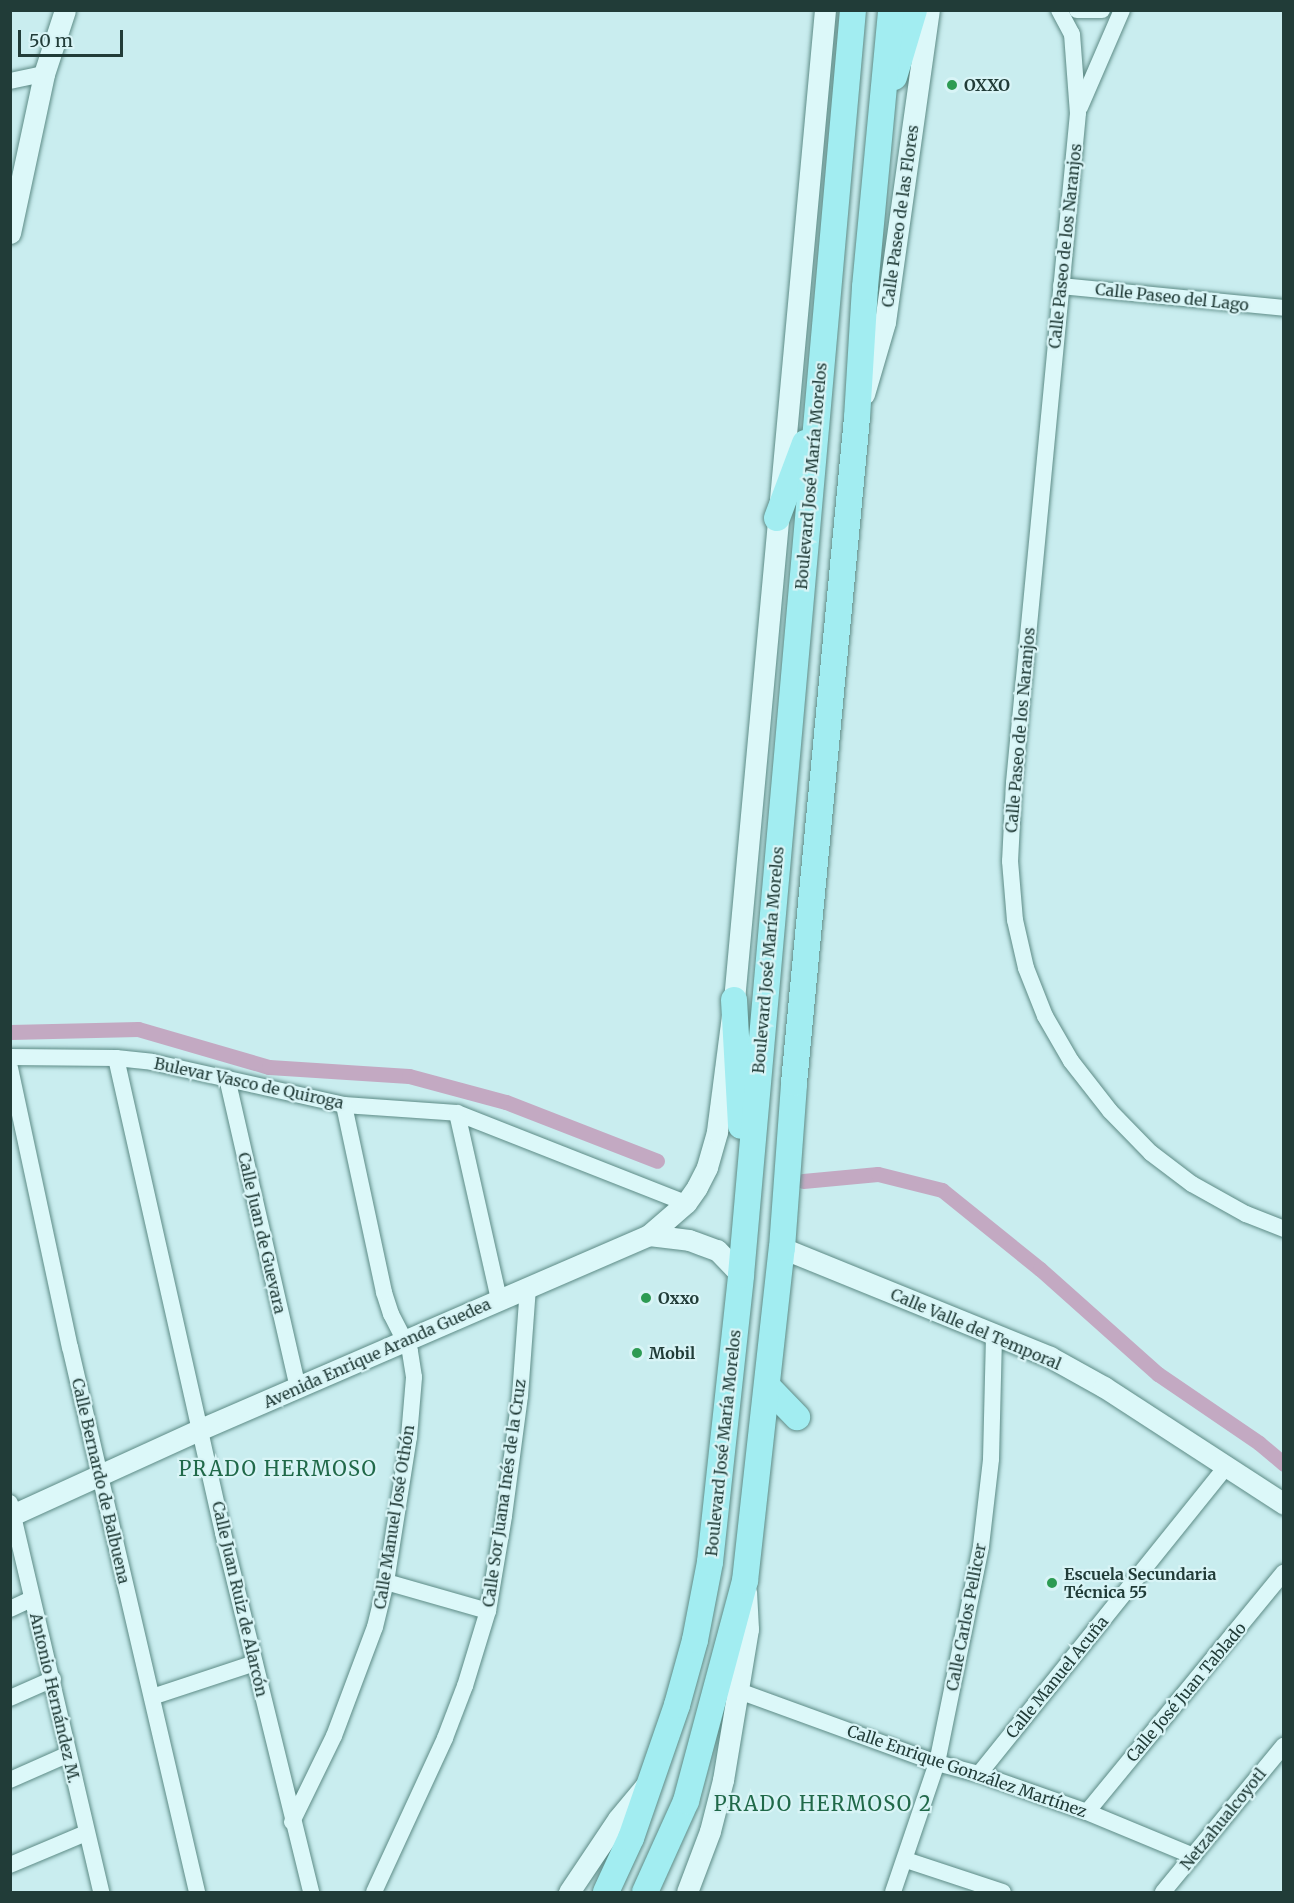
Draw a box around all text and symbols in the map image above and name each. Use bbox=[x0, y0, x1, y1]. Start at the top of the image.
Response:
scale bar bbox=[21, 18, 126, 56]
text: 50 m bbox=[29, 29, 73, 52]
place label: OXXO bbox=[964, 75, 1010, 95]
marker: OXXO bbox=[945, 78, 959, 92]
street label: Calle Paseo de las Flores bbox=[878, 124, 922, 308]
street label: Calle Paseo de los Naranjos bbox=[1045, 143, 1085, 349]
street label: Calle Paseo del Lago bbox=[1094, 279, 1250, 315]
street label: Boulevard José María Morelos bbox=[792, 362, 830, 590]
street label: Calle Paseo de los Naranjos bbox=[1001, 627, 1039, 833]
street label: Boulevard José María Morelos bbox=[749, 846, 787, 1074]
street label: Bulevar Vasco de Quiroga bbox=[152, 1054, 346, 1112]
street label: Calle Juan de Guevara bbox=[234, 1151, 290, 1315]
street label: Calle Valle del Temporal bbox=[888, 1284, 1064, 1374]
place label: Oxxo bbox=[658, 1288, 699, 1308]
marker: Oxxo bbox=[639, 1291, 653, 1305]
street label: Avenida Enrique Aranda Guedea bbox=[260, 1294, 494, 1412]
street label: Boulevard José María Morelos bbox=[702, 1329, 744, 1557]
place label: Mobil bbox=[649, 1343, 695, 1363]
marker: Mobil bbox=[630, 1346, 644, 1360]
street label: Calle Bernardo de Balbuena bbox=[68, 1376, 134, 1586]
street label: Calle Sor Juana Inés de la Cruz bbox=[478, 1378, 530, 1608]
street label: Calle Manuel José Othón bbox=[370, 1423, 418, 1611]
district label: PRADO HERMOSO bbox=[179, 1456, 377, 1480]
street label: Calle Juan Ruiz de Alarcón bbox=[208, 1500, 272, 1698]
street label: Calle Carlos Pellicer bbox=[942, 1542, 990, 1692]
place label: Escuela Secundaria Técnica 55 bbox=[1064, 1564, 1216, 1602]
marker: Escuela Secundaria Técnica 55 bbox=[1045, 1576, 1059, 1590]
street label: Antonio Hernández M. bbox=[26, 1611, 84, 1785]
street label: Calle Manuel Acuña bbox=[1002, 1612, 1112, 1742]
street label: Calle José Juan Tablado bbox=[1122, 1618, 1250, 1766]
street label: Calle Enrique González Martínez bbox=[845, 1721, 1089, 1821]
street label: Netzahualcoyotl bbox=[1176, 1764, 1270, 1874]
district label: PRADO HERMOSO 2 bbox=[714, 1791, 932, 1815]

